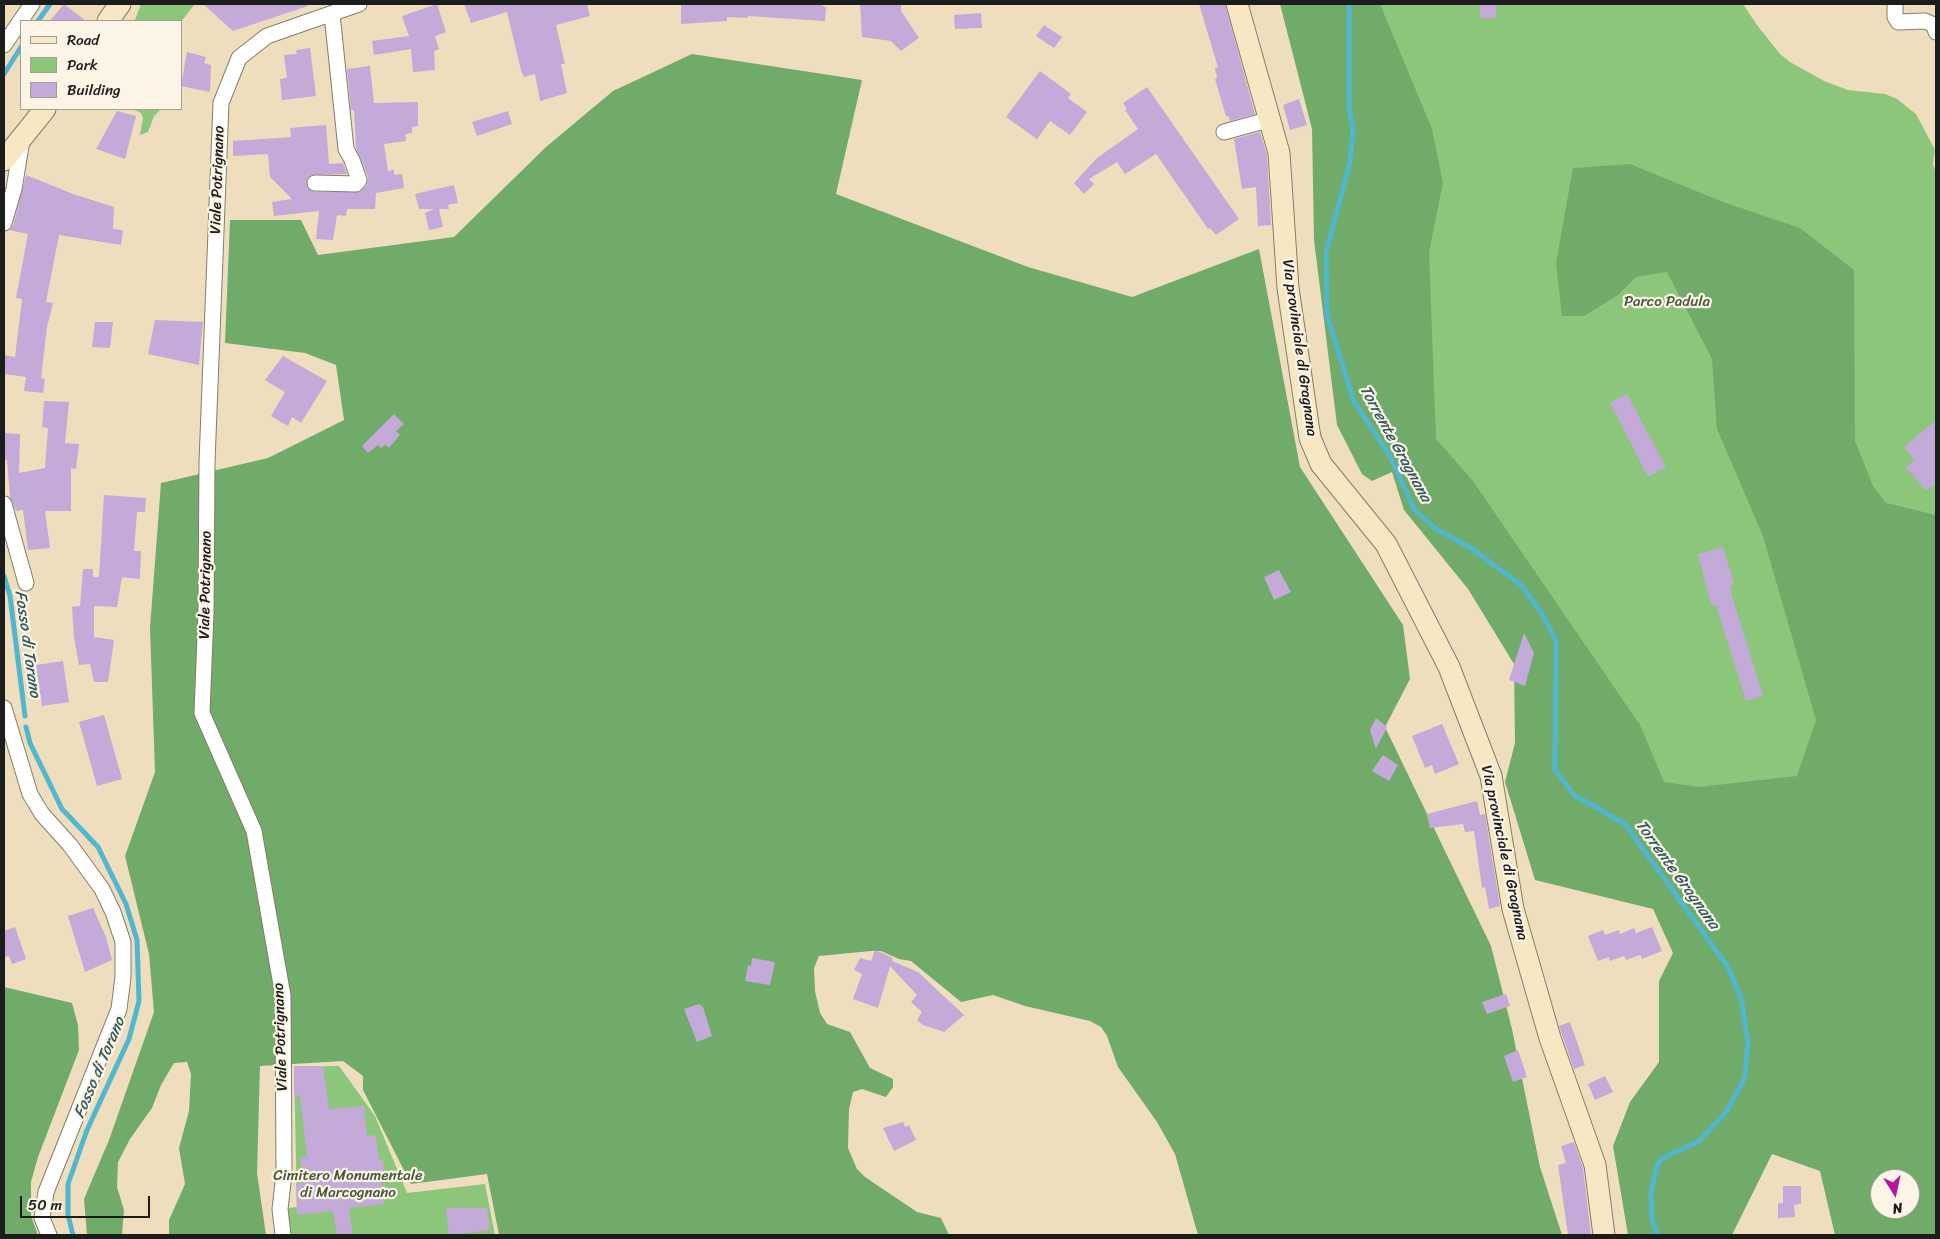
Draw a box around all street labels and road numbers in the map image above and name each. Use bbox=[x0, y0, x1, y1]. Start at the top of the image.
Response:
street label: Viale Potrignano bbox=[207, 125, 229, 235]
street label: Via provinciale di Gragnana bbox=[1278, 258, 1320, 438]
street label: Viale Potrignano bbox=[196, 531, 216, 639]
street label: Via provinciale di Gragnana bbox=[1477, 764, 1531, 942]
street label: Viale Potrignano bbox=[270, 982, 292, 1092]

